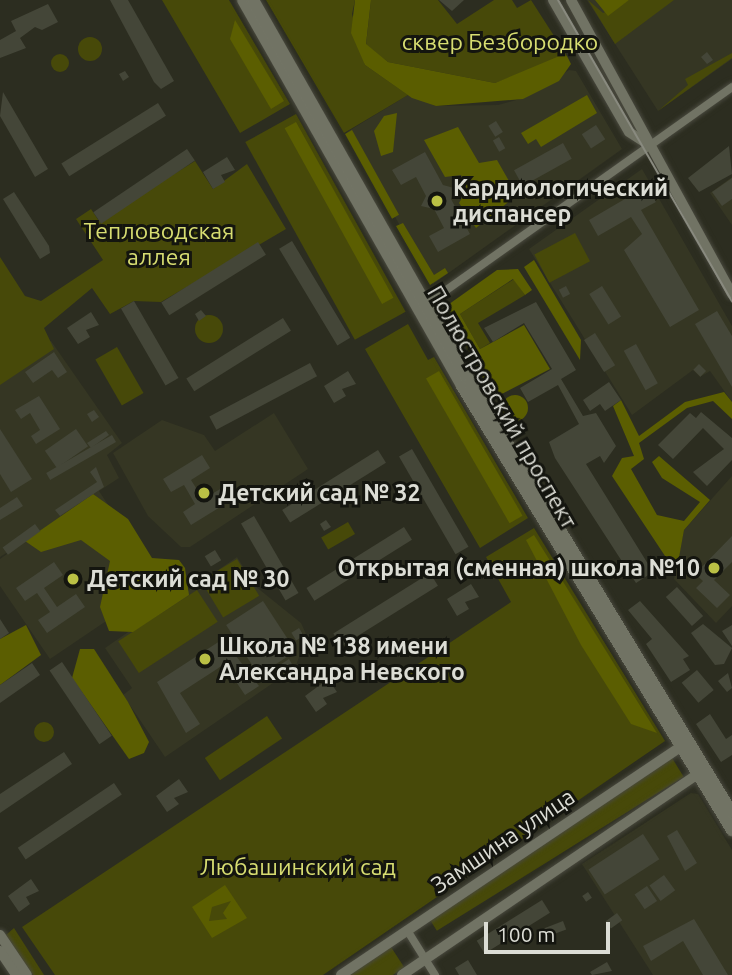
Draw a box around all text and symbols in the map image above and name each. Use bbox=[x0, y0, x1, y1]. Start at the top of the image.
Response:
park label: сквер Безбородко bbox=[402, 28, 598, 56]
place label: Кардиологический диспансер bbox=[453, 174, 668, 228]
marker: Кардиологический диспансер bbox=[427, 191, 447, 211]
park label: Тепловодская аллея bbox=[84, 217, 234, 271]
street label: Полюстровский проспект bbox=[421, 281, 583, 533]
place label: Детский сад № 32 bbox=[218, 479, 420, 507]
marker: Детский сад № 32 bbox=[196, 485, 212, 501]
place label: Открытая (сменная) школа №10 bbox=[337, 554, 700, 582]
marker: Открытая (сменная) школа №10 bbox=[706, 560, 722, 576]
place label: Детский сад № 30 bbox=[87, 565, 289, 593]
marker: Детский сад № 30 bbox=[65, 571, 81, 587]
place label: Школа № 138 имени Александра Невского bbox=[219, 632, 465, 686]
marker: Школа № 138 имени Александра Невского bbox=[197, 651, 213, 667]
street label: Замшина улица bbox=[426, 783, 580, 899]
park label: Любашинский сад bbox=[200, 853, 396, 881]
scale bar bbox=[487, 908, 613, 952]
text: 100 m bbox=[497, 922, 555, 946]

